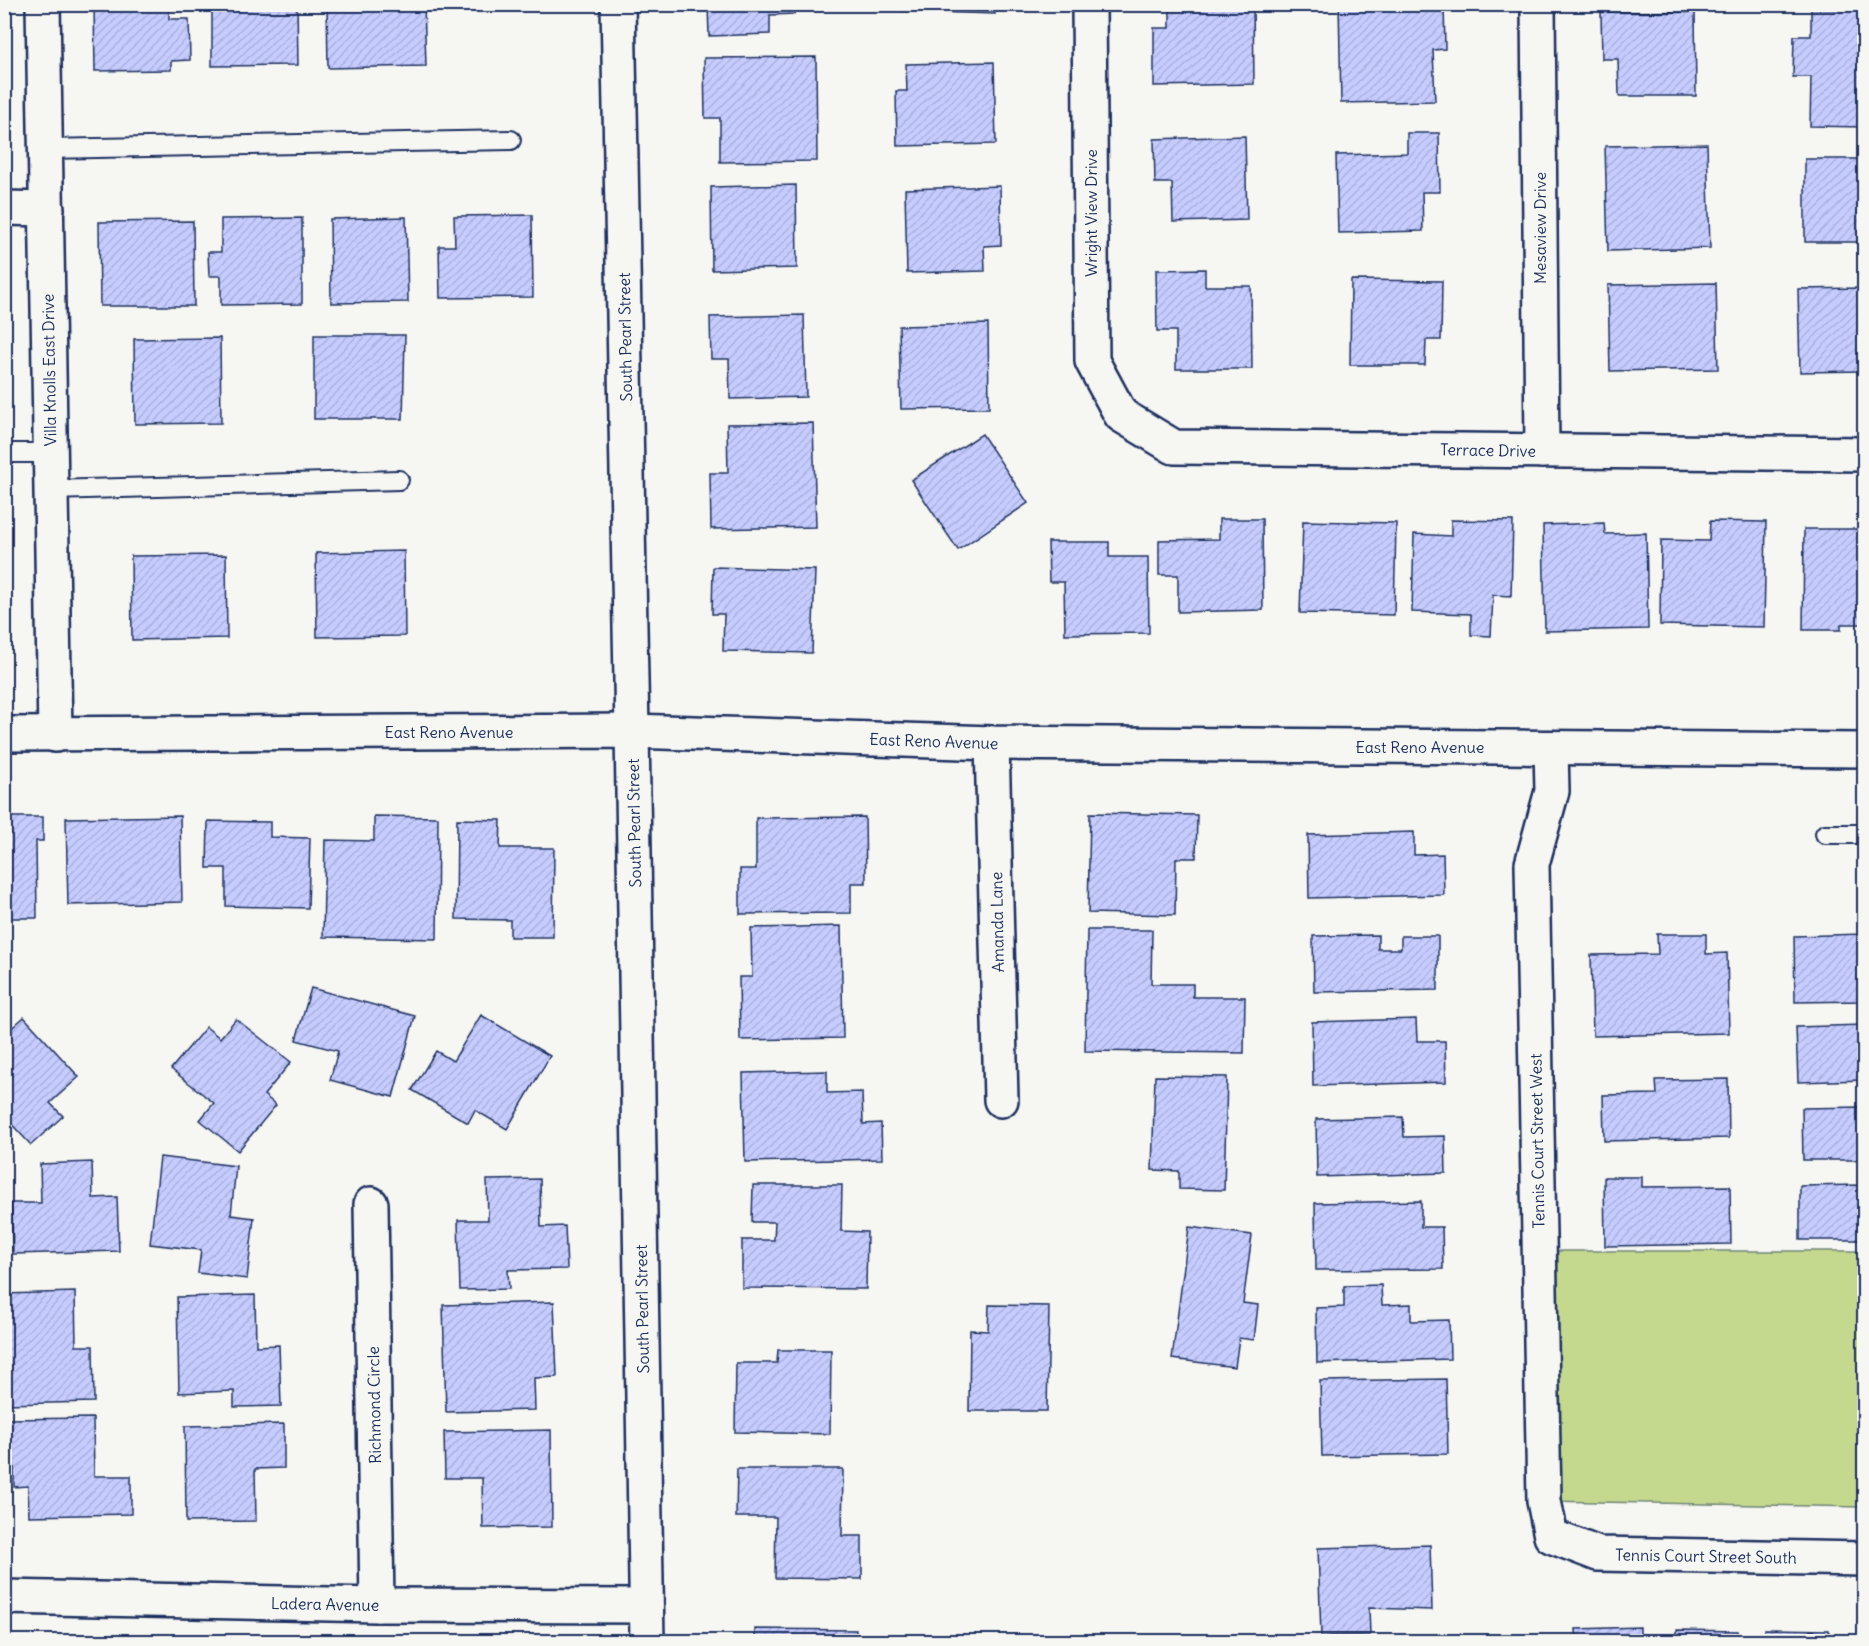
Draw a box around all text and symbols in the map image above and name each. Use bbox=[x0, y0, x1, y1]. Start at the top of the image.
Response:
street label: Wright View Drive bbox=[1081, 149, 1101, 277]
street label: Mesaview Drive bbox=[1530, 172, 1550, 284]
street label: South Pearl Street bbox=[614, 272, 636, 402]
street label: Villa Knolls East Drive bbox=[38, 293, 60, 447]
street label: Terrace Drive bbox=[1440, 439, 1536, 461]
street label: East Reno Avenue bbox=[385, 722, 513, 742]
street label: East Reno Avenue bbox=[869, 729, 999, 753]
street label: East Reno Avenue bbox=[1356, 737, 1484, 757]
street label: South Pearl Street bbox=[623, 758, 645, 888]
street label: Amanda Lane bbox=[986, 871, 1008, 973]
street label: Tennis Court Street West bbox=[1525, 1053, 1549, 1229]
street label: South Pearl Street bbox=[631, 1244, 653, 1374]
street label: Richmond Circle bbox=[363, 1346, 385, 1464]
street label: Tennis Court Street South bbox=[1615, 1544, 1797, 1568]
street label: Ladera Avenue bbox=[271, 1593, 379, 1615]

